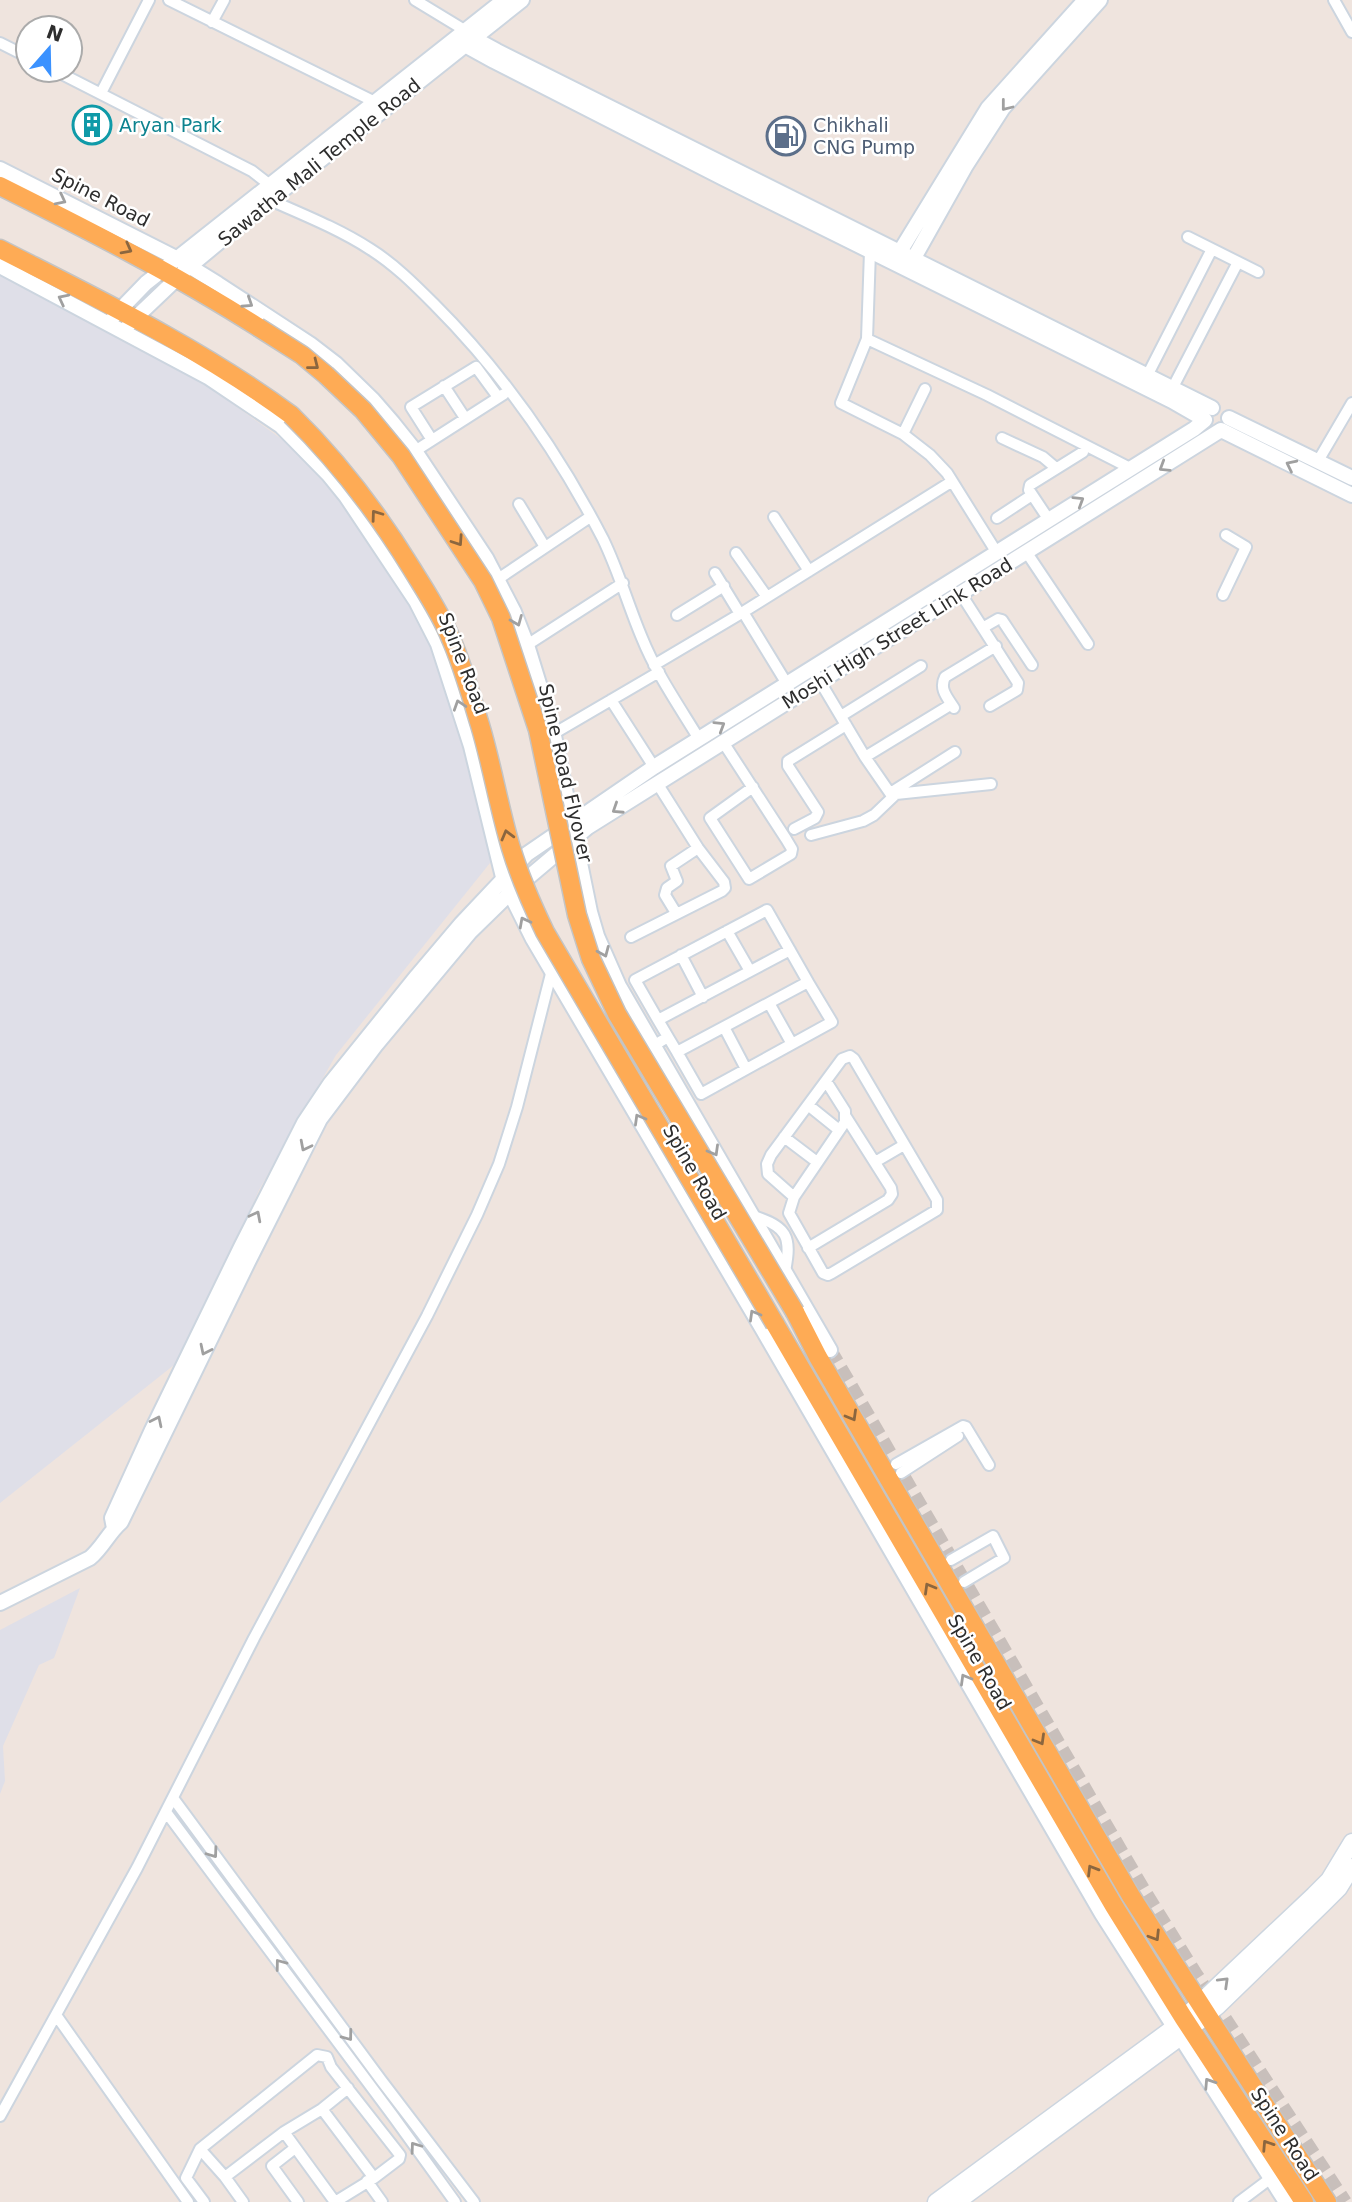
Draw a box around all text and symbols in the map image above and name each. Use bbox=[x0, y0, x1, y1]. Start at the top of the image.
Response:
north arrow bbox=[14, 14, 84, 84]
text: N bbox=[44, 20, 66, 46]
street label: Sawatha Mali Temple Road bbox=[213, 74, 425, 250]
one-way arrow bbox=[1001, 98, 1014, 111]
building icon: Aryan Park bbox=[71, 104, 113, 146]
place label: Aryan Park bbox=[119, 114, 222, 136]
place label: Chikhali CNG Pump bbox=[813, 114, 915, 158]
fuel station icon: Chikhali CNG Pump bbox=[765, 115, 807, 157]
street label: Spine Road bbox=[48, 163, 154, 231]
one-way arrow bbox=[54, 191, 66, 205]
one-way arrow bbox=[119, 241, 132, 255]
one-way arrow bbox=[58, 293, 70, 307]
one-way arrow bbox=[240, 295, 253, 307]
one-way arrow bbox=[307, 357, 319, 370]
one-way arrow bbox=[1158, 458, 1171, 471]
one-way arrow bbox=[1286, 460, 1298, 474]
one-way arrow bbox=[1071, 496, 1084, 509]
one-way arrow bbox=[371, 510, 384, 523]
one-way arrow bbox=[449, 533, 462, 546]
street label: Moshi High Street Link Road bbox=[778, 553, 1016, 713]
street label: Spine Road bbox=[435, 609, 493, 717]
one-way arrow bbox=[509, 614, 523, 626]
street label: Spine Road Flyover bbox=[535, 682, 597, 865]
one-way arrow bbox=[452, 699, 467, 711]
one-way arrow bbox=[713, 721, 726, 734]
one-way arrow bbox=[612, 801, 625, 814]
one-way arrow bbox=[501, 829, 516, 841]
one-way arrow bbox=[519, 917, 532, 929]
one-way arrow bbox=[595, 945, 609, 957]
one-way arrow bbox=[634, 1113, 647, 1126]
street label: Spine Road bbox=[659, 1120, 731, 1224]
one-way arrow bbox=[300, 1139, 314, 1151]
one-way arrow bbox=[706, 1143, 719, 1156]
one-way arrow bbox=[248, 1211, 262, 1223]
one-way arrow bbox=[750, 1309, 763, 1322]
one-way arrow bbox=[199, 1343, 213, 1355]
one-way arrow bbox=[844, 1408, 857, 1421]
one-way arrow bbox=[148, 1416, 162, 1428]
one-way arrow bbox=[924, 1583, 937, 1596]
street label: Spine Road bbox=[944, 1610, 1016, 1714]
one-way arrow bbox=[960, 1673, 973, 1686]
one-way arrow bbox=[1032, 1733, 1045, 1745]
one-way arrow bbox=[205, 1845, 217, 1858]
one-way arrow bbox=[1088, 1864, 1101, 1877]
one-way arrow bbox=[1147, 1928, 1160, 1941]
one-way arrow bbox=[275, 1959, 288, 1972]
one-way arrow bbox=[1215, 1977, 1228, 1990]
one-way arrow bbox=[340, 2029, 352, 2041]
one-way arrow bbox=[1205, 2078, 1217, 2091]
street label: Spine Road bbox=[1247, 2083, 1323, 2185]
one-way arrow bbox=[1262, 2139, 1275, 2152]
one-way arrow bbox=[411, 2142, 423, 2155]

